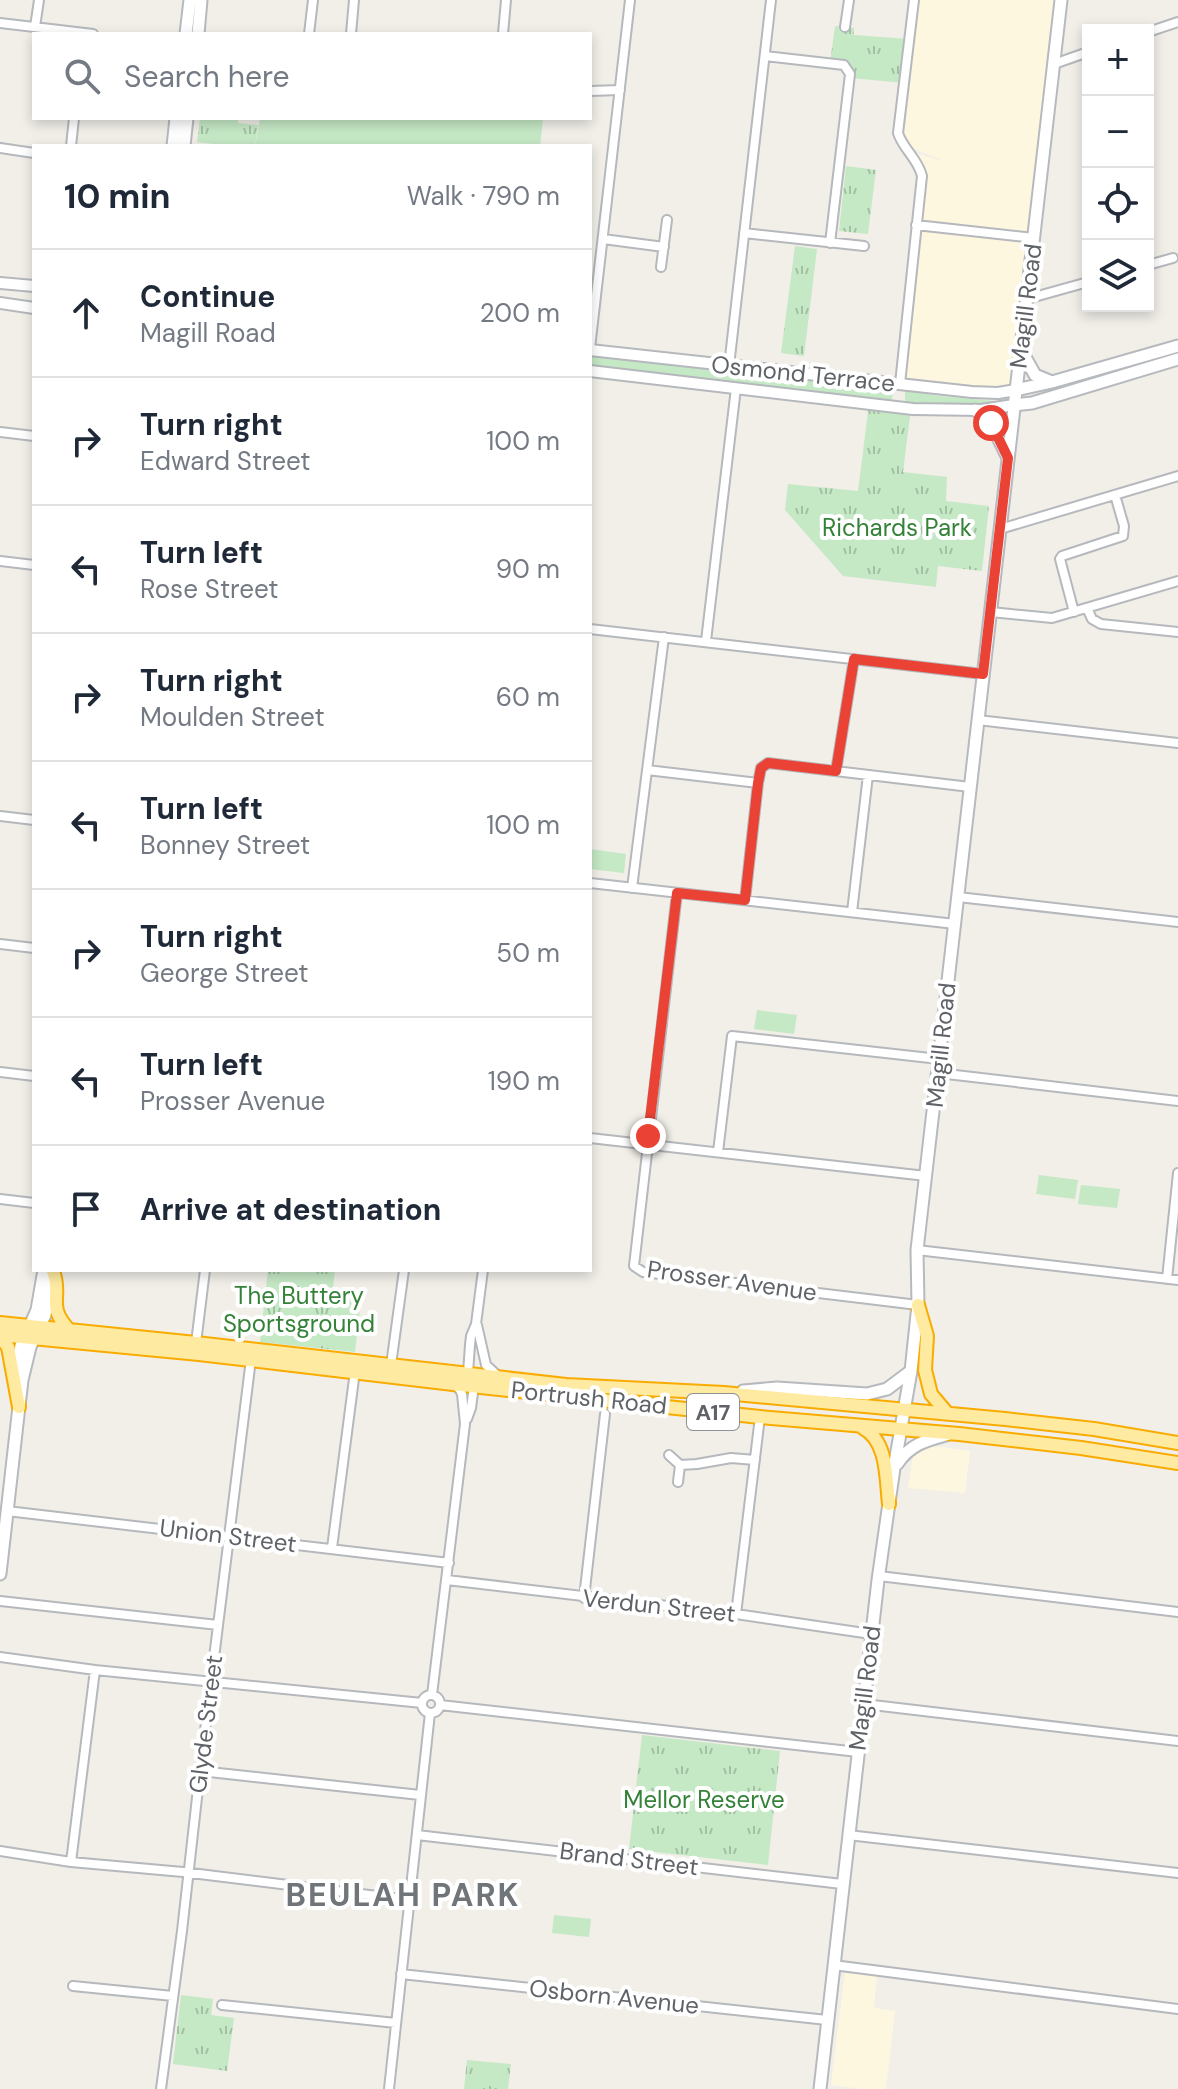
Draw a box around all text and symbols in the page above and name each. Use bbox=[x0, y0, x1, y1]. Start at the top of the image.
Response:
map controls bbox=[1082, 24, 1154, 312]
button: + bbox=[1082, 24, 1154, 96]
search box bbox=[32, 32, 592, 120]
icon: search bbox=[60, 54, 104, 98]
text: Search here bbox=[124, 57, 290, 96]
button: − bbox=[1082, 96, 1154, 168]
button: locate bbox=[1082, 168, 1154, 240]
text: 10 min bbox=[64, 174, 171, 219]
text: Walk · 790 m bbox=[407, 179, 560, 213]
button: layers bbox=[1082, 240, 1154, 312]
street label: Magill Road bbox=[1002, 242, 1049, 370]
text: Continue bbox=[140, 277, 275, 316]
icon: ahead bbox=[64, 291, 108, 335]
text: 200 m bbox=[480, 296, 560, 330]
text: Magill Road bbox=[140, 316, 276, 350]
street label: Osmond Terrace bbox=[710, 348, 896, 399]
text: Turn right bbox=[140, 405, 283, 444]
route start bbox=[973, 405, 1009, 441]
icon: right bbox=[64, 419, 108, 463]
text: 100 m bbox=[486, 424, 560, 458]
text: Edward Street bbox=[140, 444, 311, 478]
park label: Richards Park bbox=[822, 512, 972, 543]
text: Turn left bbox=[140, 533, 263, 572]
icon: left bbox=[64, 547, 108, 591]
text: 90 m bbox=[496, 552, 560, 586]
text: Rose Street bbox=[140, 572, 279, 606]
text: Turn right bbox=[140, 661, 283, 700]
icon: right bbox=[64, 675, 108, 719]
text: 60 m bbox=[496, 680, 560, 714]
text: Moulden Street bbox=[140, 700, 325, 734]
text: Turn left bbox=[140, 789, 263, 828]
icon: left bbox=[64, 803, 108, 847]
text: 100 m bbox=[486, 808, 560, 842]
text: Bonney Street bbox=[140, 828, 310, 862]
text: Turn right bbox=[140, 917, 283, 956]
icon: right bbox=[64, 931, 108, 975]
text: 50 m bbox=[496, 936, 560, 970]
text: George Street bbox=[140, 956, 309, 990]
street label: Magill Road bbox=[919, 981, 962, 1109]
text: Turn left bbox=[140, 1045, 263, 1084]
icon: left bbox=[64, 1059, 108, 1103]
text: 190 m bbox=[488, 1064, 560, 1098]
text: Prosser Avenue bbox=[140, 1084, 325, 1118]
route end bbox=[630, 1118, 666, 1154]
icon: arrive bbox=[64, 1187, 108, 1231]
text: Arrive at destination bbox=[140, 1190, 441, 1229]
street label: Prosser Avenue bbox=[645, 1253, 819, 1308]
park label: The Buttery Sportsground bbox=[223, 1280, 375, 1339]
street label: Portrush Road bbox=[510, 1374, 668, 1421]
road number: A17 bbox=[687, 1394, 739, 1430]
street label: Union Street bbox=[158, 1512, 298, 1559]
street label: Verdun Street bbox=[581, 1582, 737, 1629]
street label: Magill Road bbox=[841, 1624, 888, 1752]
street label: Glyde Street bbox=[182, 1653, 229, 1795]
park label: Mellor Reserve bbox=[623, 1784, 785, 1815]
street label: Brand Street bbox=[558, 1835, 700, 1882]
district label: BEULAH PARK bbox=[285, 1874, 521, 1916]
street label: Osborn Avenue bbox=[528, 1972, 700, 2021]

